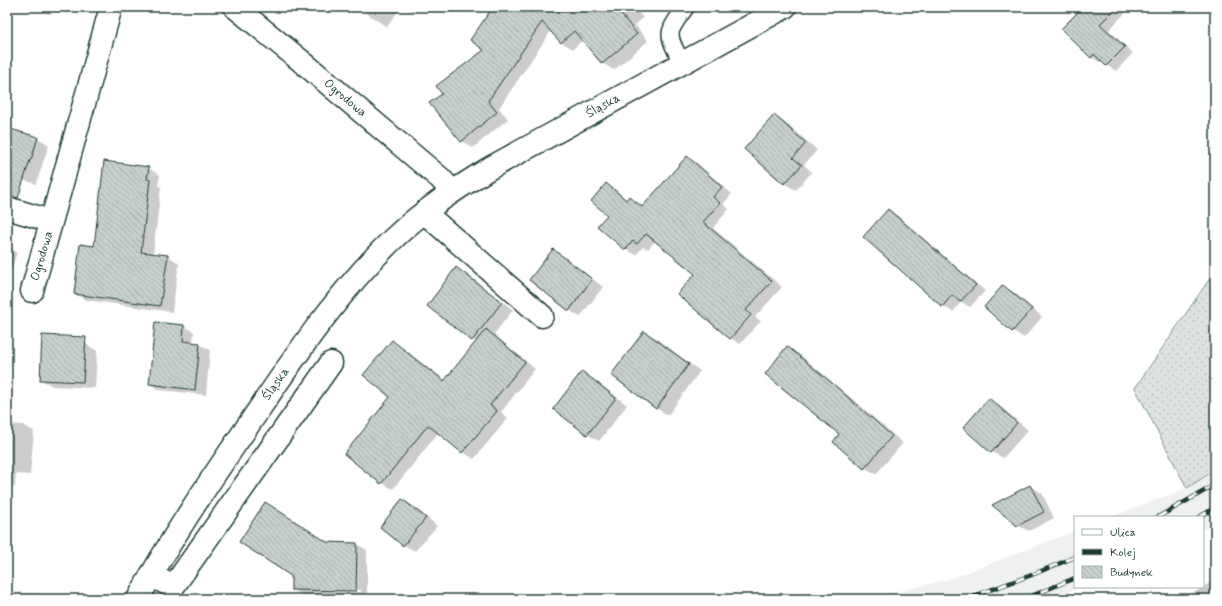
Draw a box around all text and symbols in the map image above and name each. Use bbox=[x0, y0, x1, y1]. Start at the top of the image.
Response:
street label: Ogrodowa bbox=[320, 75, 370, 121]
street label: Śląska bbox=[582, 89, 623, 122]
street label: Ogrodowa bbox=[27, 229, 57, 283]
street label: Śląska bbox=[258, 363, 294, 404]
legend bbox=[1074, 516, 1204, 588]
text: Ulica bbox=[1110, 525, 1136, 541]
text: Kolej bbox=[1110, 545, 1136, 561]
text: Budynek bbox=[1110, 565, 1153, 581]

